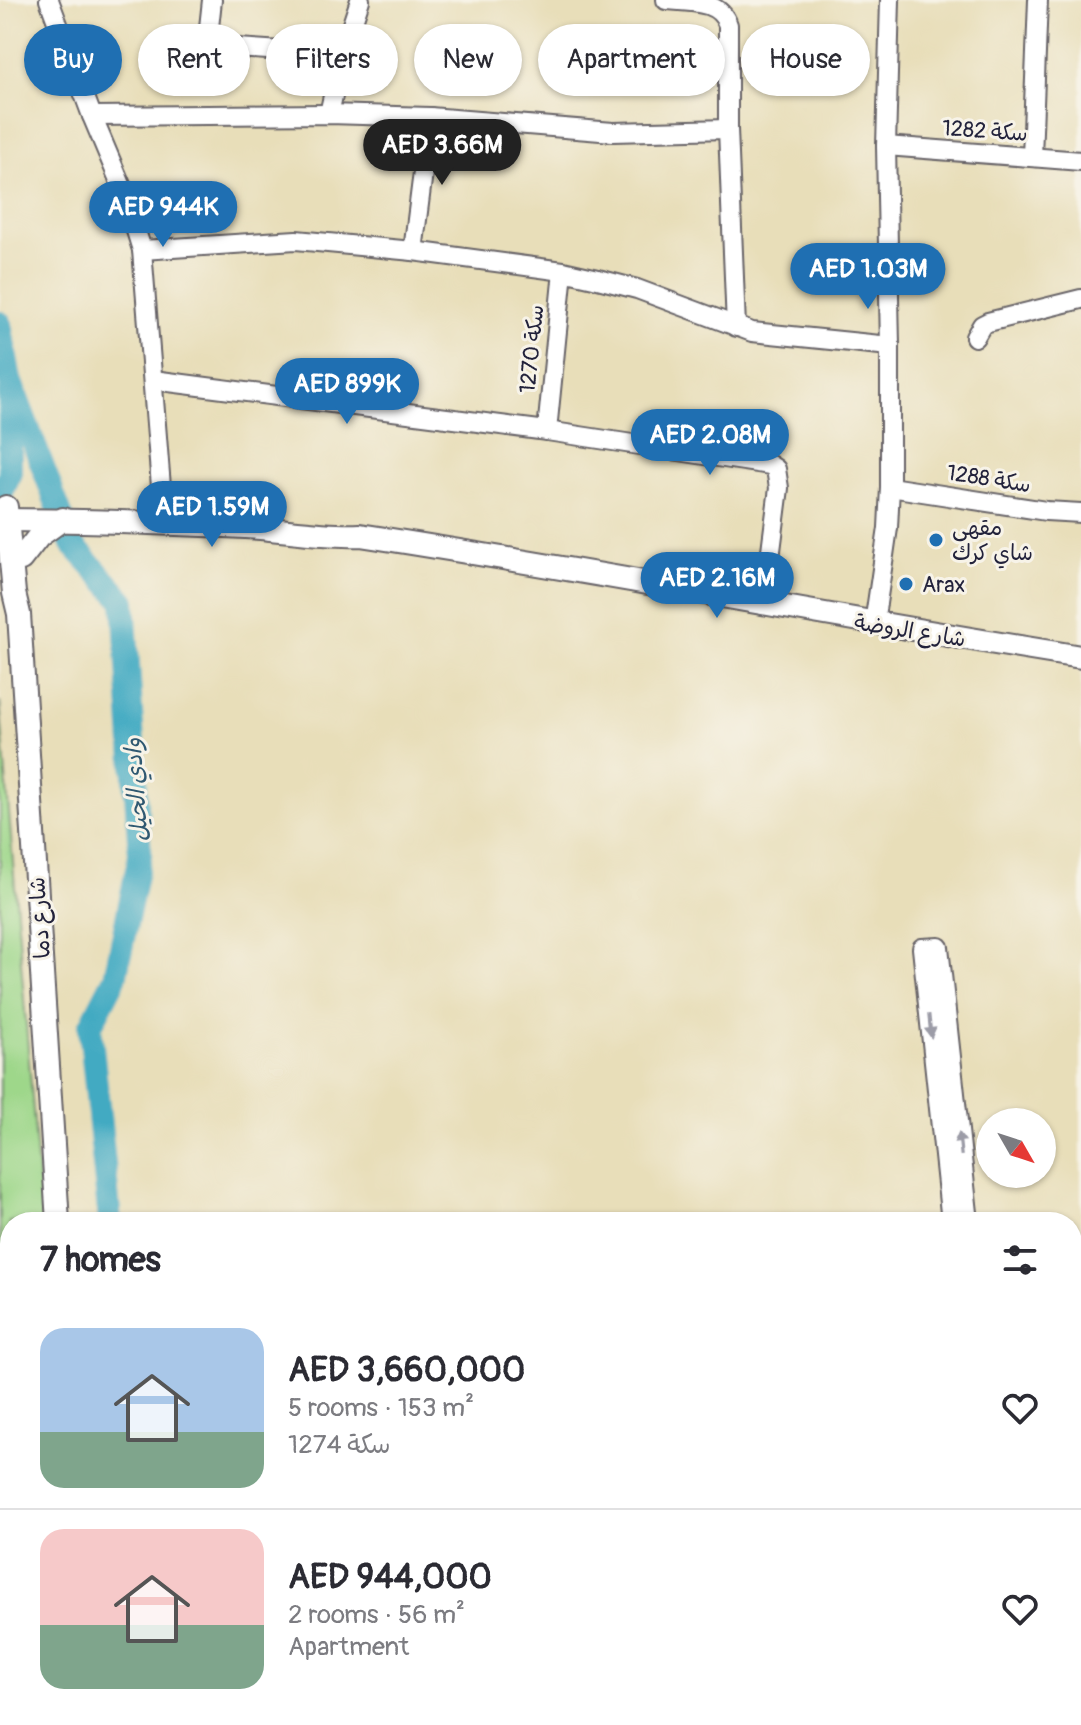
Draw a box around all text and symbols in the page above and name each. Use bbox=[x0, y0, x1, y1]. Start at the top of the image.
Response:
chip: Buy bbox=[24, 24, 122, 96]
chip: Rent bbox=[138, 24, 250, 96]
chip: Filters bbox=[266, 24, 398, 96]
chip: New bbox=[414, 24, 522, 96]
chip: Apartment bbox=[538, 24, 725, 96]
chip: House bbox=[741, 24, 870, 96]
street label: سكة 1282 bbox=[941, 114, 1029, 148]
pin: AED 3.66M bbox=[350, 119, 534, 187]
text: AED 3.66M bbox=[381, 129, 503, 161]
pin: AED 944K bbox=[80, 181, 246, 249]
text: AED 944K bbox=[107, 191, 219, 223]
pin: AED 1.03M bbox=[776, 243, 960, 311]
text: AED 1.03M bbox=[808, 253, 928, 285]
street label: سكة 1270 bbox=[513, 303, 551, 395]
pin: AED 899K bbox=[264, 358, 430, 426]
text: AED 899K bbox=[293, 368, 401, 400]
pin: AED 2.08M bbox=[618, 409, 802, 477]
text: AED 2.08M bbox=[649, 419, 771, 451]
street label: سكة 1288 bbox=[945, 459, 1033, 499]
pin: AED 1.59M bbox=[120, 481, 304, 549]
text: AED 1.59M bbox=[155, 491, 269, 523]
place label: مقهى شاي كرك bbox=[952, 514, 1033, 569]
marker: مقهى شاي كرك bbox=[927, 531, 945, 549]
pin: AED 2.16M bbox=[625, 552, 809, 620]
text: AED 2.16M bbox=[659, 562, 775, 594]
place label: Arax bbox=[922, 571, 965, 599]
marker: Arax bbox=[897, 575, 915, 593]
street label: شارع الروضة bbox=[852, 608, 968, 655]
water label: وادي الحيل bbox=[118, 737, 157, 843]
street label: شارع دما bbox=[23, 876, 58, 960]
one-way arrow bbox=[924, 1014, 937, 1039]
north arrow bbox=[976, 1108, 1056, 1188]
map controls bbox=[976, 1108, 1056, 1188]
one-way arrow bbox=[954, 1132, 967, 1157]
icon: filters bbox=[998, 1238, 1042, 1282]
text: 7 homes bbox=[40, 1239, 161, 1282]
text: AED 3,660,000 bbox=[288, 1349, 525, 1392]
icon: home bbox=[104, 1360, 200, 1456]
icon: heart bbox=[998, 1386, 1042, 1430]
text: 5 rooms · 153 m² bbox=[288, 1392, 474, 1424]
text: سكة 1274 bbox=[288, 1429, 391, 1461]
text: AED 944,000 bbox=[288, 1556, 492, 1599]
icon: home bbox=[104, 1561, 200, 1657]
icon: heart bbox=[998, 1587, 1042, 1631]
text: 2 rooms · 56 m² bbox=[288, 1599, 465, 1631]
text: Apartment bbox=[288, 1631, 409, 1663]

